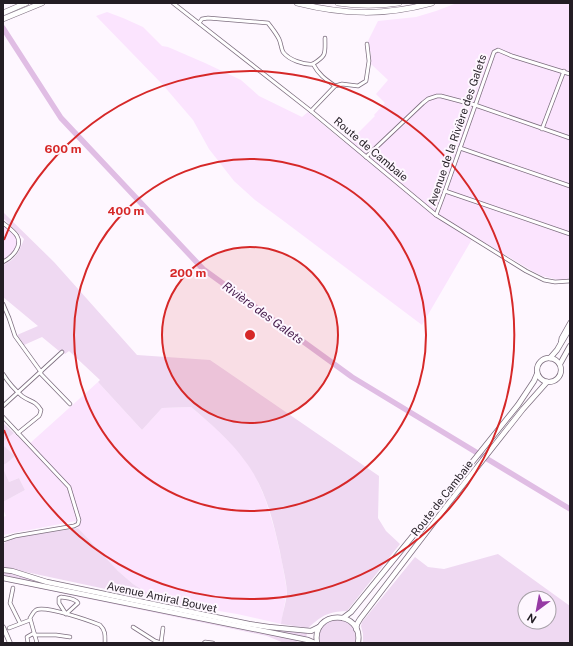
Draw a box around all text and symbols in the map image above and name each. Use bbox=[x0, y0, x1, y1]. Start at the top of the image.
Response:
street label: Avenue de la Rivière des Galets bbox=[425, 52, 489, 207]
street label: Route de Cambaie bbox=[332, 115, 410, 183]
text: 600 m bbox=[45, 142, 82, 156]
text: 400 m bbox=[108, 204, 145, 218]
text: 200 m bbox=[170, 266, 206, 280]
water label: Rivière des Galets bbox=[220, 279, 306, 347]
centre of rings bbox=[243, 328, 257, 342]
street label: Route de Cambaie bbox=[409, 458, 475, 538]
street label: Avenue Amiral Bouvet bbox=[106, 579, 218, 615]
north arrow bbox=[517, 590, 557, 630]
text: N bbox=[525, 611, 539, 626]

